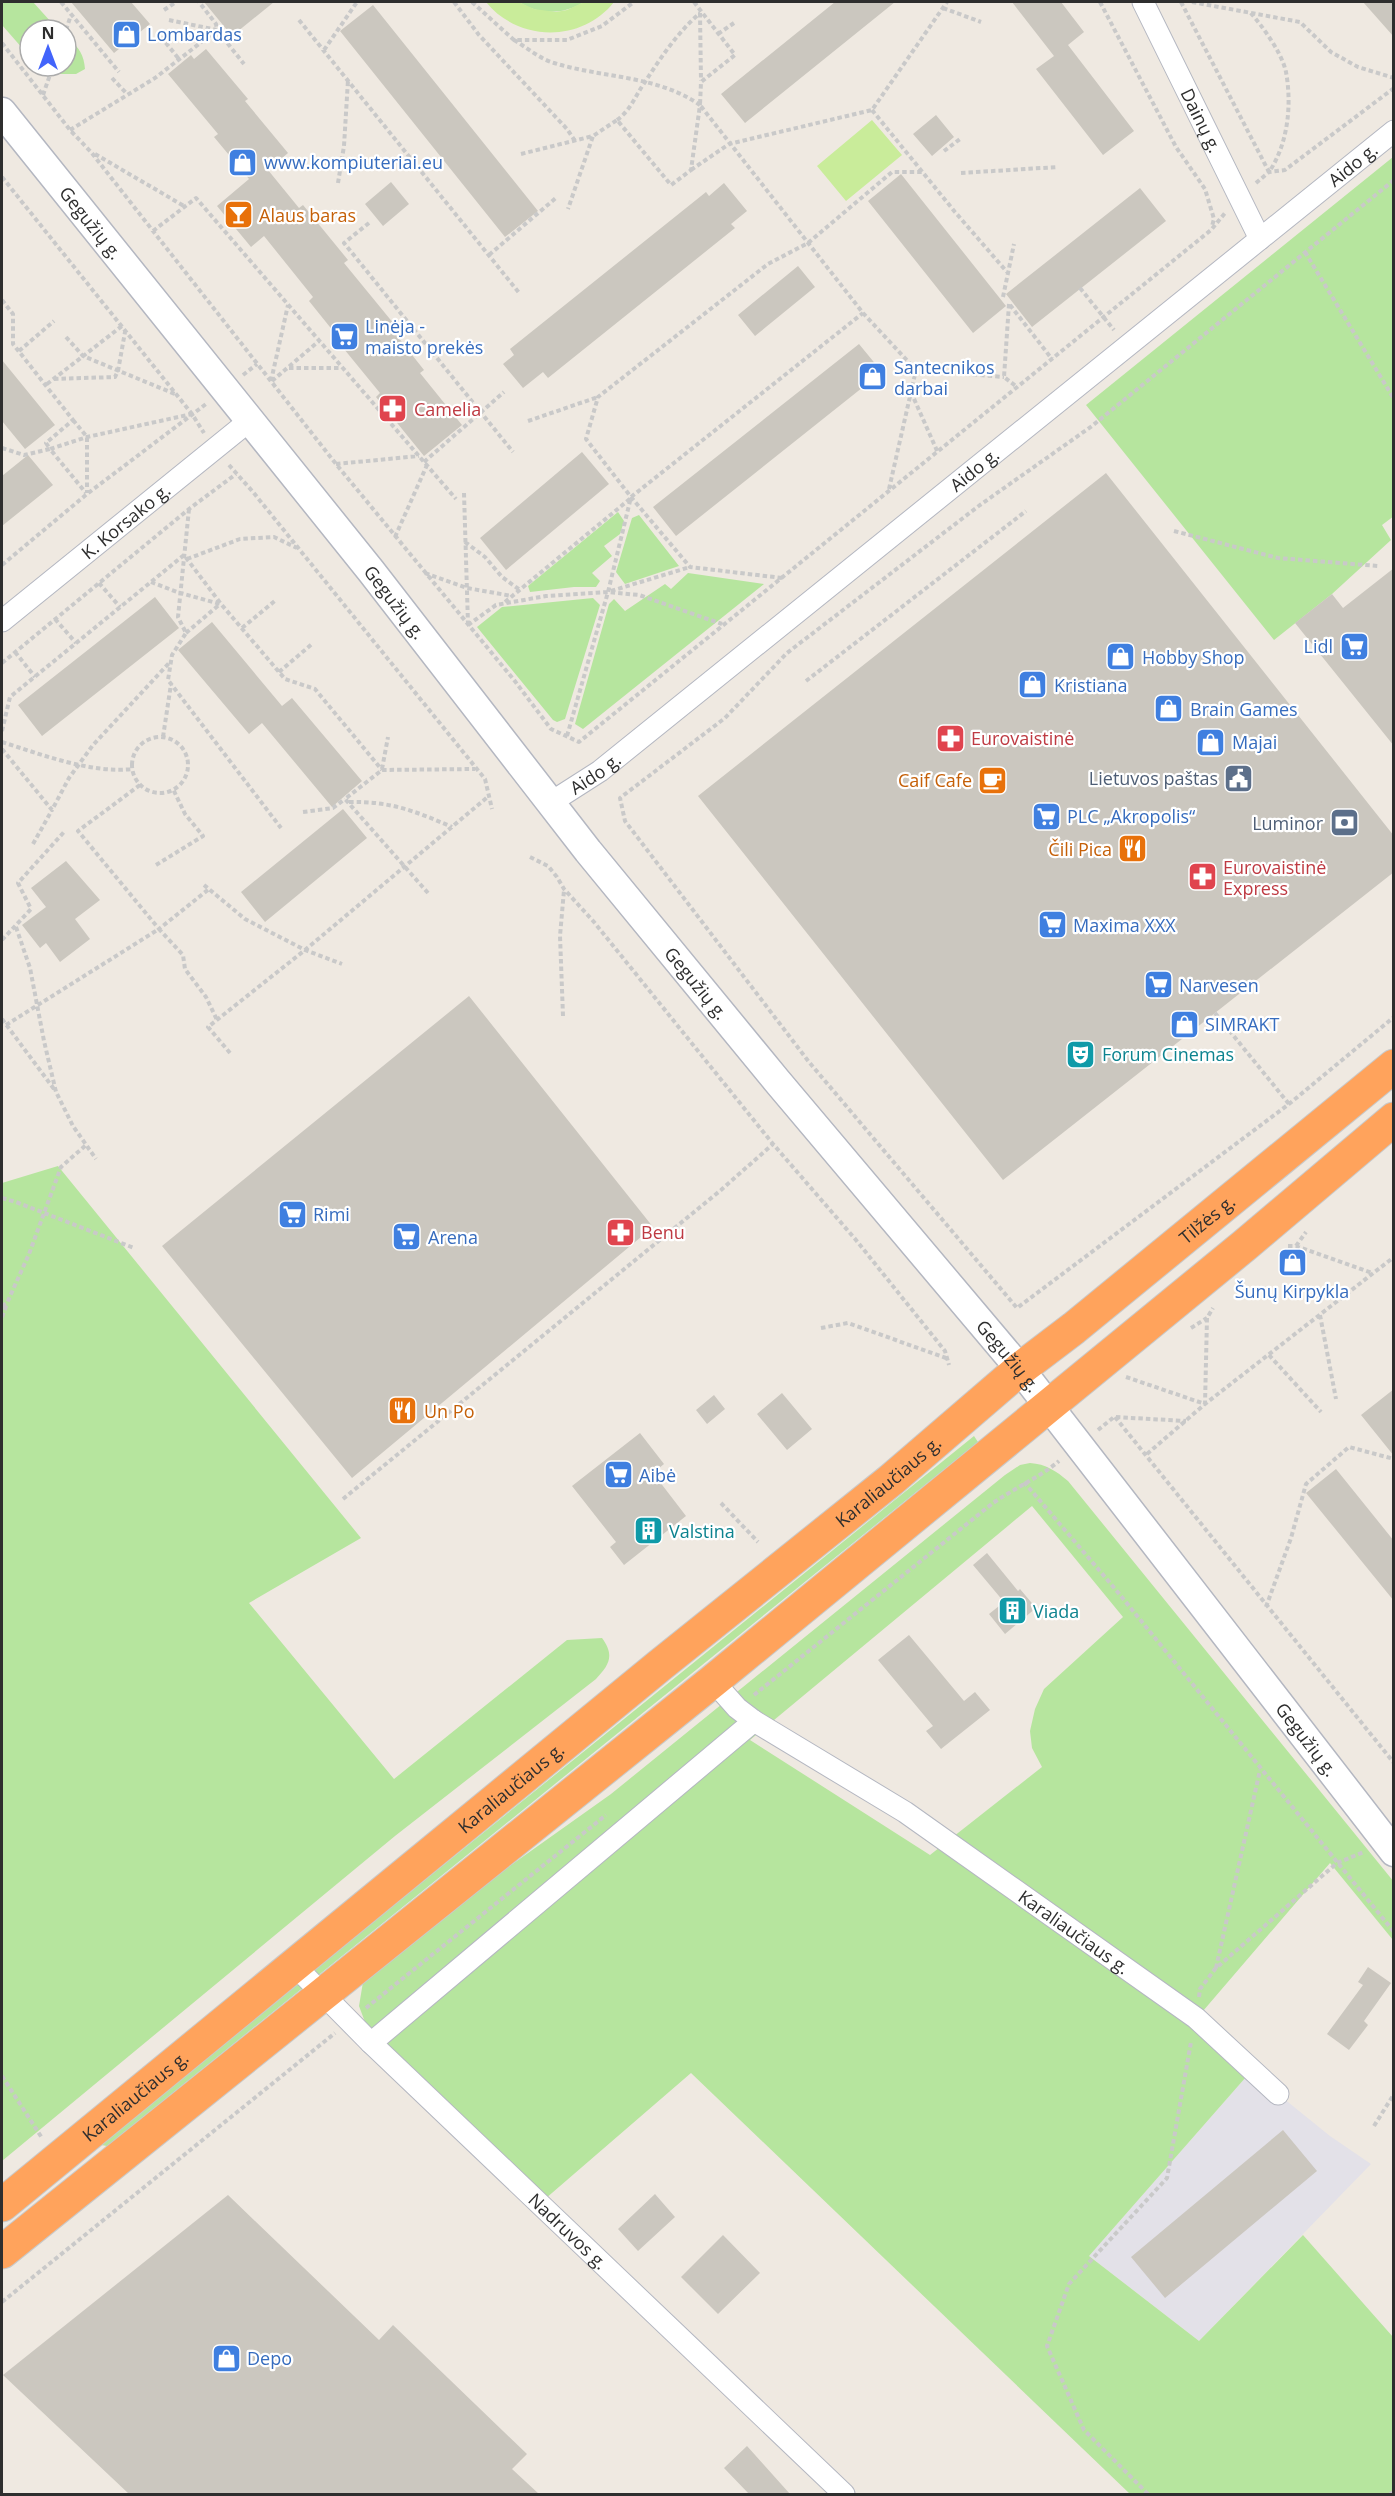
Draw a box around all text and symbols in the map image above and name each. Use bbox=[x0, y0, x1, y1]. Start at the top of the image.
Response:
north arrow bbox=[18, 18, 78, 78]
shop icon: Lombardas bbox=[110, 18, 142, 50]
text: N bbox=[41, 22, 55, 44]
place label: Lombardas bbox=[147, 22, 242, 46]
street label: Dainų g. bbox=[1175, 84, 1227, 157]
street label: Aido g. bbox=[1323, 137, 1382, 192]
shop icon: www.kompiuteriai.eu bbox=[227, 146, 259, 178]
place label: www.kompiuteriai.eu bbox=[264, 150, 443, 174]
street label: Gegužių g. bbox=[54, 181, 128, 264]
bar icon: Alaus baras bbox=[222, 199, 254, 231]
place label: Alaus baras bbox=[259, 203, 356, 227]
place label: Linėja - maisto prekės bbox=[365, 314, 483, 359]
supermarket icon: Linėja - maisto prekės bbox=[328, 320, 360, 352]
place label: Santecnikos darbai bbox=[894, 355, 995, 400]
shop icon: Santecnikos darbai bbox=[857, 361, 889, 393]
pharmacy icon: Camelia bbox=[377, 393, 409, 425]
place label: Camelia bbox=[414, 397, 481, 421]
street label: Aido g. bbox=[944, 442, 1004, 497]
street label: K. Korsako g. bbox=[76, 478, 175, 564]
street label: Gegužių g. bbox=[359, 560, 431, 644]
supermarket icon: Lidl bbox=[1338, 630, 1370, 662]
place label: Lidl bbox=[1304, 634, 1333, 658]
shop icon: Hobby Shop bbox=[1105, 641, 1137, 673]
place label: Hobby Shop bbox=[1142, 645, 1245, 669]
shop icon: Kristiana bbox=[1017, 669, 1049, 701]
place label: Kristiana bbox=[1054, 673, 1128, 697]
shop icon: Brain Games bbox=[1153, 693, 1185, 725]
place label: Brain Games bbox=[1190, 697, 1298, 721]
pharmacy icon: Eurovaistinė bbox=[934, 722, 966, 754]
place label: Eurovaistinė bbox=[971, 726, 1074, 750]
shop icon: Majai bbox=[1195, 726, 1227, 758]
place label: Majai bbox=[1232, 730, 1277, 754]
street label: Aido g. bbox=[565, 747, 626, 799]
public building icon: Lietuvos paštas bbox=[1223, 762, 1255, 794]
cafe icon: Caif Cafe bbox=[977, 764, 1009, 796]
place label: Lietuvos paštas bbox=[1089, 766, 1218, 790]
place label: Caif Cafe bbox=[898, 768, 972, 792]
supermarket icon: PLC „Akropolis“ bbox=[1030, 800, 1062, 832]
place label: PLC „Akropolis“ bbox=[1067, 804, 1196, 828]
bank icon: Luminor bbox=[1328, 807, 1360, 839]
place label: Luminor bbox=[1252, 811, 1324, 835]
restaurant icon: Čili Pica bbox=[1117, 833, 1149, 865]
place label: Čili Pica bbox=[1048, 837, 1112, 861]
place label: Eurovaistinė Express bbox=[1223, 855, 1326, 900]
pharmacy icon: Eurovaistinė Express bbox=[1186, 861, 1218, 893]
supermarket icon: Maxima XXX bbox=[1036, 909, 1068, 941]
place label: Maxima XXX bbox=[1073, 913, 1176, 937]
street label: Gegužių g. bbox=[659, 942, 733, 1024]
supermarket icon: Narvesen bbox=[1142, 969, 1174, 1001]
place label: Narvesen bbox=[1179, 973, 1259, 997]
shop icon: SIMRAKT bbox=[1168, 1008, 1200, 1040]
place label: SIMRAKT bbox=[1205, 1012, 1280, 1036]
theatre icon: Forum Cinemas bbox=[1065, 1038, 1097, 1070]
place label: Forum Cinemas bbox=[1102, 1042, 1234, 1066]
street label: Tilžės g. bbox=[1174, 1189, 1240, 1249]
supermarket icon: Rimi bbox=[276, 1198, 308, 1230]
place label: Rimi bbox=[313, 1202, 350, 1226]
pharmacy icon: Benu bbox=[604, 1216, 636, 1248]
place label: Benu bbox=[641, 1220, 685, 1244]
supermarket icon: Arena bbox=[391, 1221, 423, 1253]
place label: Arena bbox=[428, 1225, 478, 1249]
shop icon: Šunų Kirpykla bbox=[1276, 1246, 1308, 1278]
place label: Šunų Kirpykla bbox=[1235, 1279, 1349, 1303]
street label: Gegužių g. bbox=[971, 1314, 1045, 1397]
restaurant icon: Un Po bbox=[387, 1395, 419, 1427]
place label: Un Po bbox=[424, 1399, 475, 1423]
street label: Karaliaučiaus g. bbox=[830, 1430, 946, 1532]
supermarket icon: Aibė bbox=[602, 1459, 634, 1491]
place label: Aibė bbox=[639, 1463, 676, 1487]
building icon: Valstina bbox=[632, 1515, 664, 1547]
place label: Valstina bbox=[669, 1519, 735, 1543]
building icon: Viada bbox=[996, 1595, 1028, 1627]
place label: Viada bbox=[1033, 1599, 1079, 1623]
street label: Gegužių g. bbox=[1271, 1697, 1343, 1781]
street label: Karaliaučiaus g. bbox=[453, 1737, 569, 1838]
street label: Karaliaučiaus g. bbox=[1014, 1884, 1134, 1979]
street label: Karaliaučiaus g. bbox=[77, 2045, 193, 2147]
street label: Nadruvos g. bbox=[523, 2188, 613, 2274]
shop icon: Depo bbox=[210, 2342, 242, 2374]
place label: Depo bbox=[247, 2346, 292, 2370]

